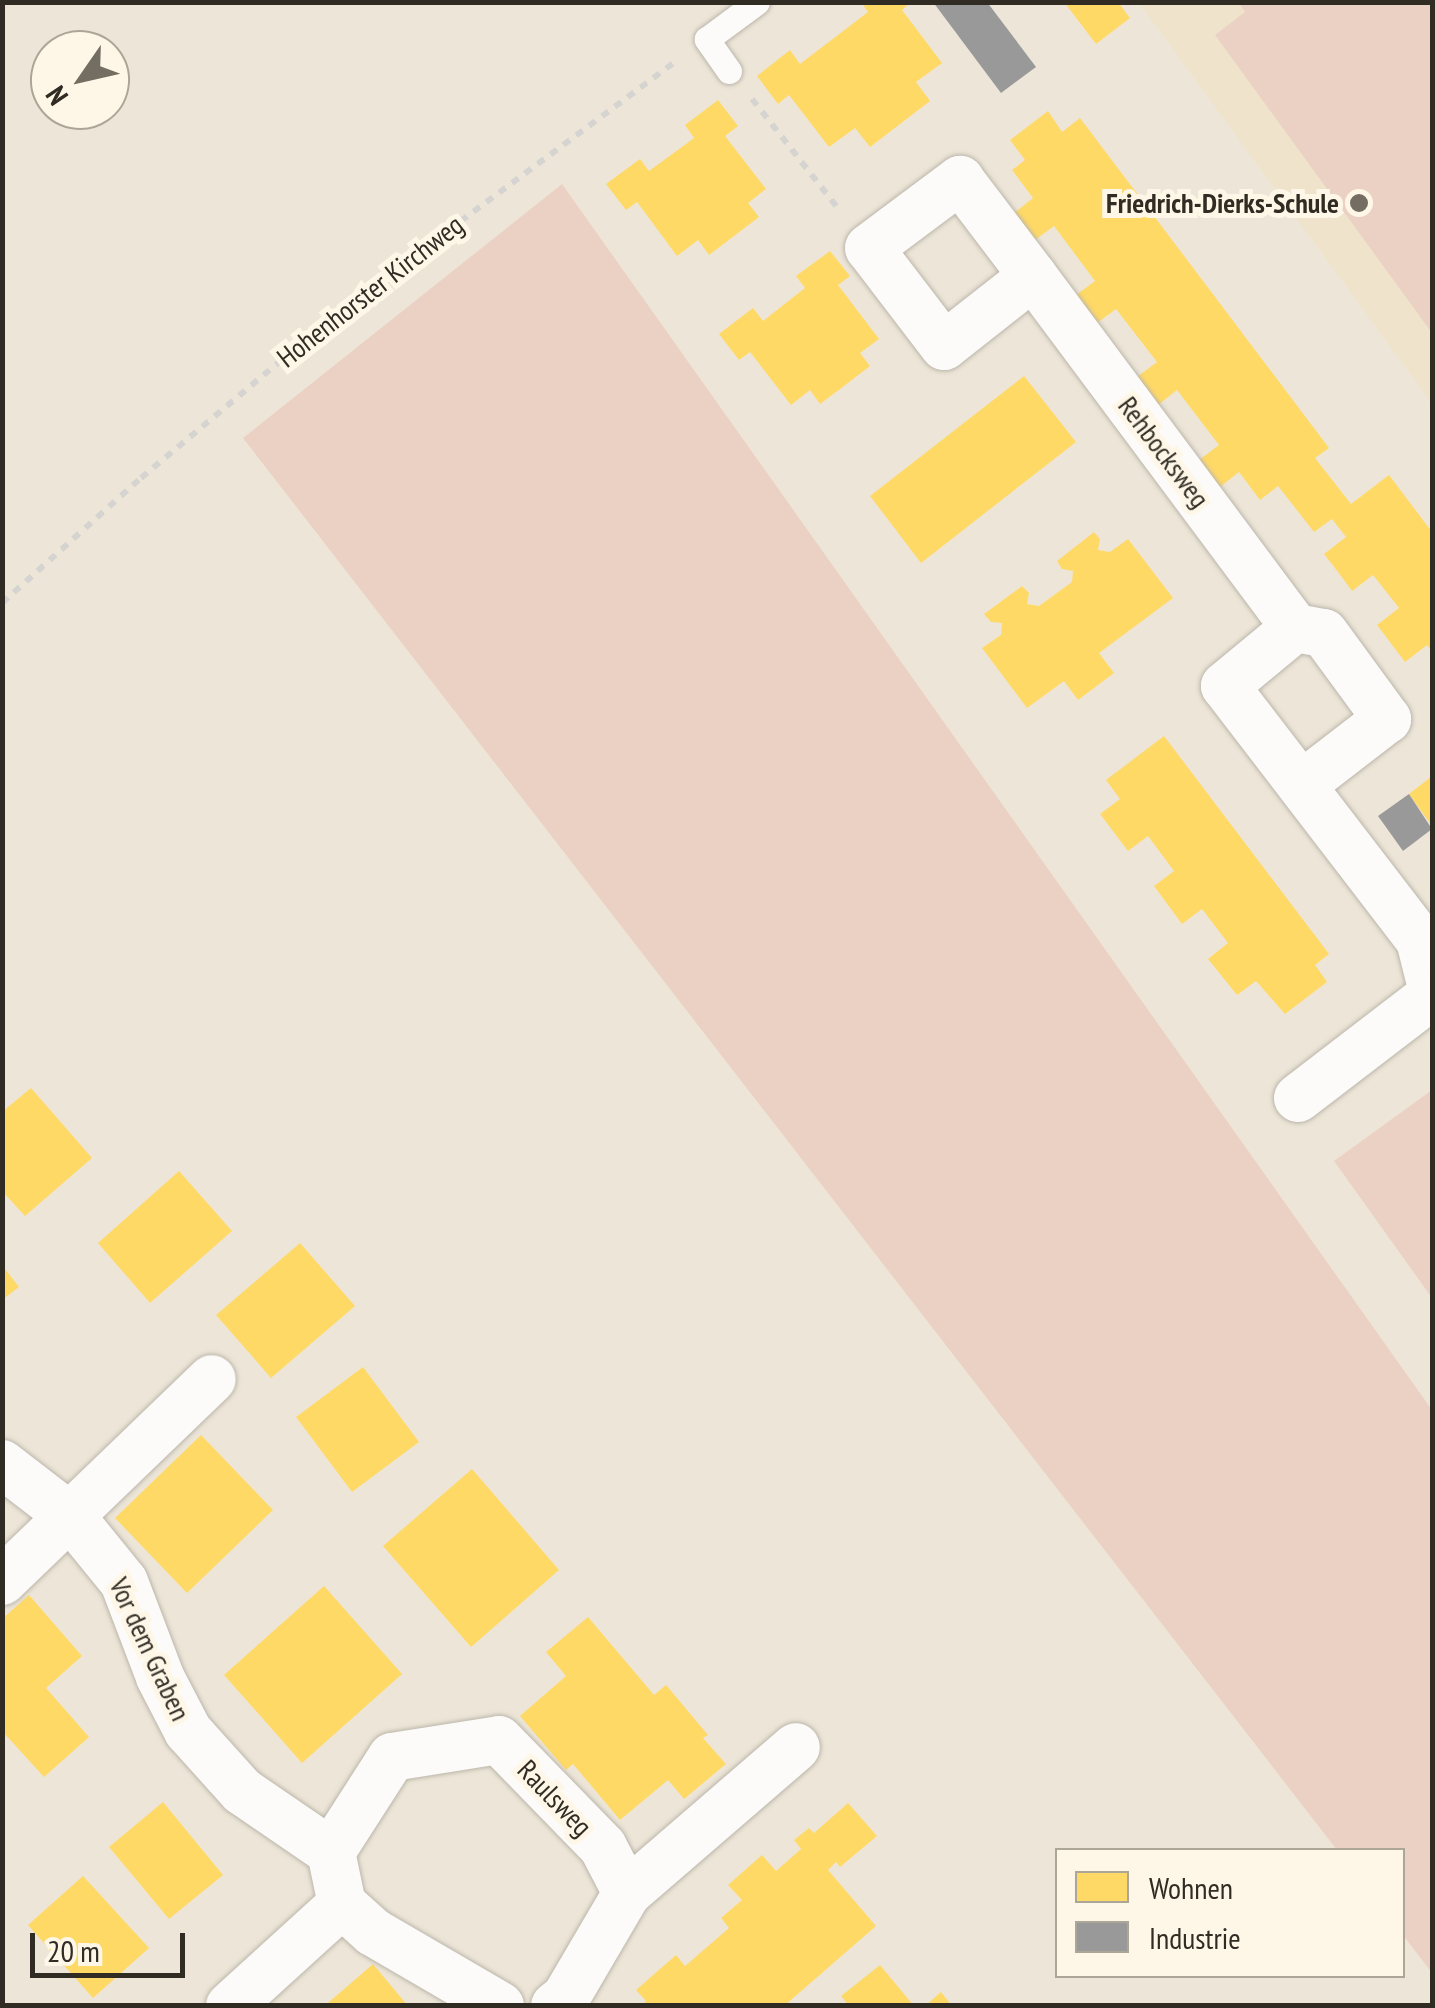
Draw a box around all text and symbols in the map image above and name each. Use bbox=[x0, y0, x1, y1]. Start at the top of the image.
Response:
north arrow bbox=[30, 30, 130, 130]
text: N bbox=[37, 79, 76, 113]
place label: Friedrich-Dierks-Schule bbox=[1106, 186, 1339, 220]
marker: Friedrich-Dierks-Schule bbox=[1348, 192, 1370, 214]
street label: Hohenhorster Kirchweg bbox=[270, 208, 470, 374]
street label: Rehbocksweg bbox=[1111, 390, 1217, 514]
street label: Vor dem Graben bbox=[102, 1572, 198, 1726]
street label: Raulsweg bbox=[511, 1753, 599, 1843]
legend bbox=[1055, 1848, 1405, 1978]
text: Wohnen bbox=[1149, 1868, 1233, 1907]
scale bar bbox=[35, 1913, 190, 1975]
text: Industrie bbox=[1149, 1918, 1241, 1957]
text: 20 m bbox=[47, 1931, 100, 1970]

